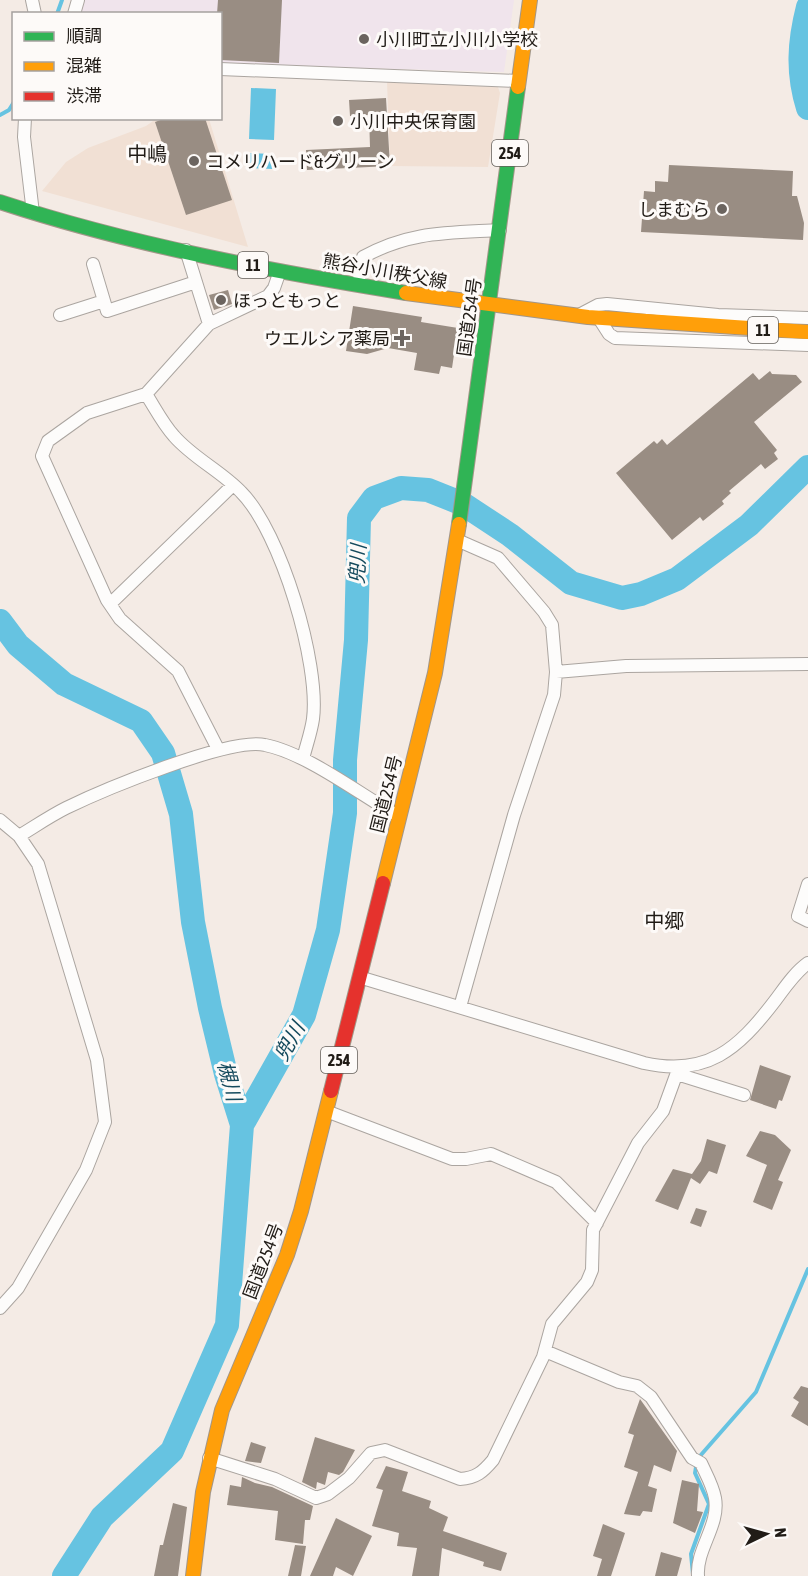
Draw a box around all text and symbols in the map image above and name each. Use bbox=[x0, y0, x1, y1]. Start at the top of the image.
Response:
legend bbox=[12, 12, 222, 120]
text: 順調 bbox=[66, 25, 102, 46]
place label: 小川町立小川小学校 bbox=[376, 29, 538, 50]
marker: 小川町立小川小学校 bbox=[357, 32, 371, 46]
text: 混雑 bbox=[66, 55, 102, 76]
text: 渋滞 bbox=[66, 85, 102, 106]
place label: 小川中央保育園 bbox=[350, 111, 476, 132]
marker: 小川中央保育園 bbox=[331, 114, 345, 128]
road number: 254 bbox=[492, 140, 528, 166]
district label: 中嶋 bbox=[127, 142, 167, 165]
place label: コメリハード&グリーン bbox=[206, 151, 394, 172]
marker: コメリハード&グリーン bbox=[187, 154, 201, 168]
place label: しまむら bbox=[638, 199, 710, 220]
marker: しまむら bbox=[715, 202, 729, 216]
street label: 熊谷小川秩父線 bbox=[321, 250, 449, 292]
road number: 11 bbox=[238, 252, 268, 278]
street label: 国道254号 bbox=[453, 276, 485, 358]
place label: ほっともっと bbox=[233, 290, 341, 311]
marker: ほっともっと bbox=[214, 293, 228, 307]
road number: 11 bbox=[748, 317, 778, 343]
place label: ウエルシア薬局 bbox=[264, 328, 390, 349]
marker: ウエルシア薬局 bbox=[395, 331, 409, 345]
water label: 兜川 bbox=[344, 541, 370, 585]
street label: 国道254号 bbox=[366, 753, 406, 835]
district label: 中郷 bbox=[644, 909, 684, 932]
water label: 兜川 bbox=[269, 1016, 310, 1064]
road number: 254 bbox=[321, 1047, 357, 1073]
water label: 槻川 bbox=[214, 1059, 247, 1105]
street label: 国道254号 bbox=[239, 1220, 287, 1302]
north arrow bbox=[736, 1504, 796, 1564]
text: N bbox=[772, 1527, 790, 1538]

